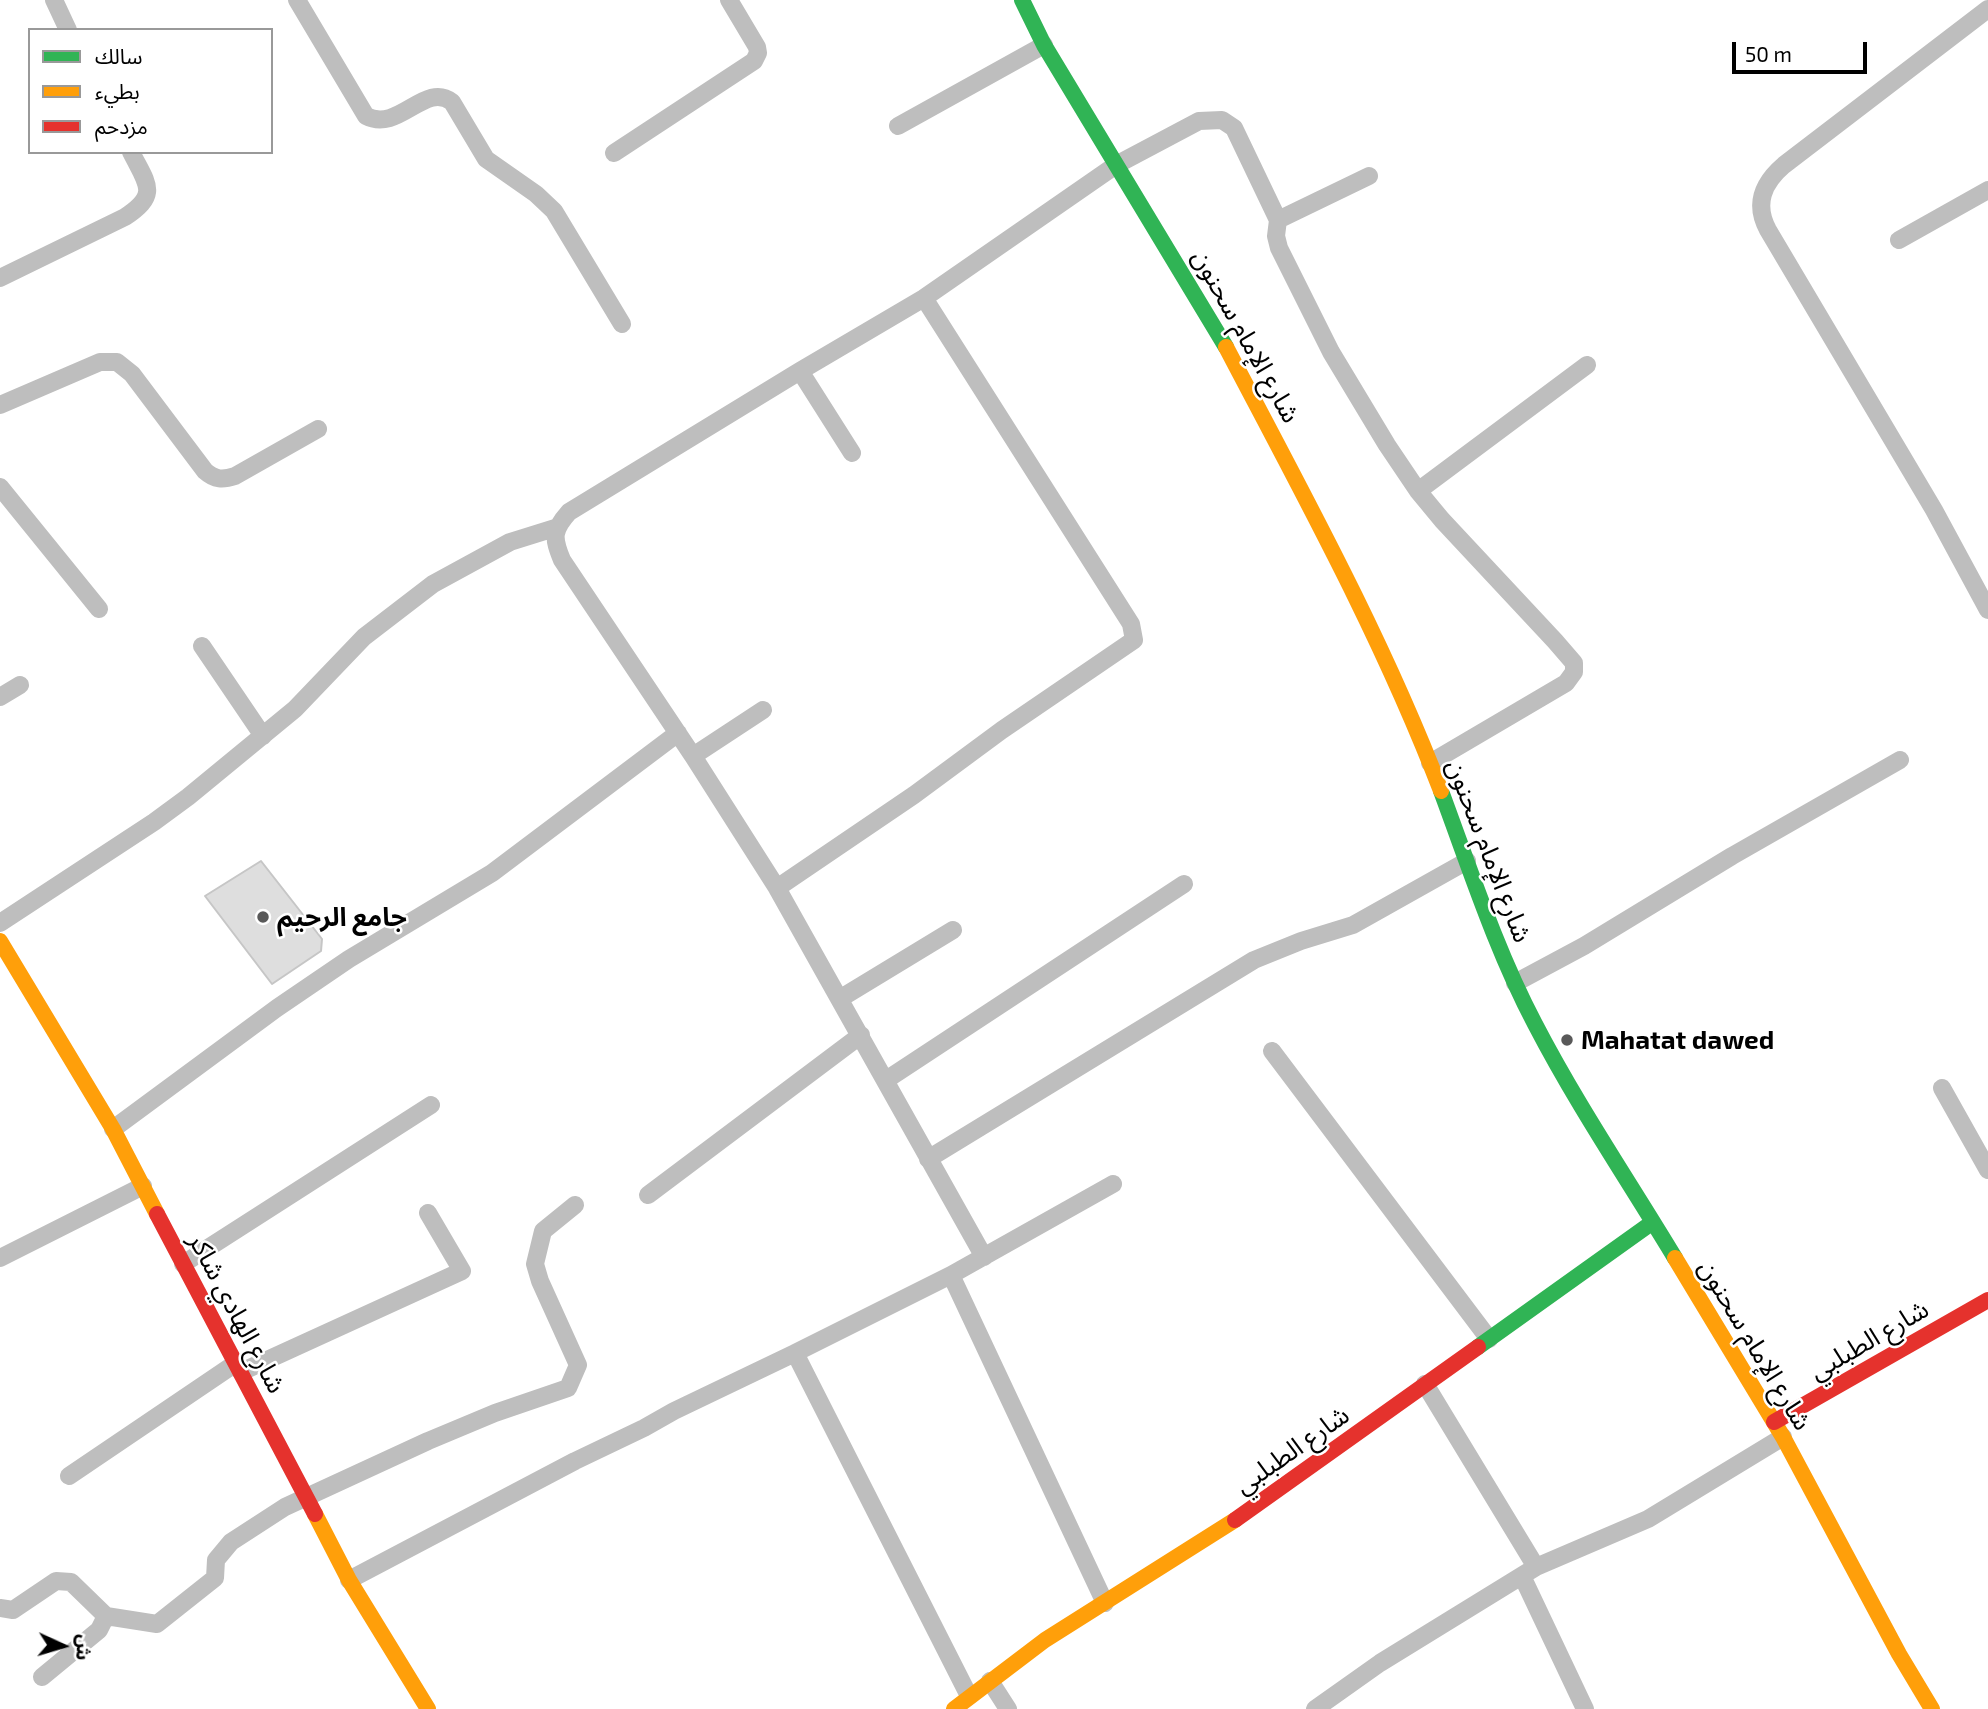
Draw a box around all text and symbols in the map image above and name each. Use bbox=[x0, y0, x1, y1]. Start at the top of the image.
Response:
legend bbox=[28, 28, 273, 154]
scale bar bbox=[1736, 28, 1871, 72]
text: 50 m bbox=[1745, 41, 1792, 66]
text: سالك bbox=[95, 43, 142, 68]
text: بطيء bbox=[95, 78, 140, 103]
text: مزدحم bbox=[95, 113, 148, 138]
street label: شارع الإمام سحنون bbox=[1185, 244, 1307, 428]
street label: شارع الإمام سحنون bbox=[1440, 755, 1538, 947]
place label: جامع الرحيم bbox=[277, 901, 407, 933]
marker: جامع الرحيم bbox=[255, 909, 271, 925]
place label: Mahatat dawed bbox=[1581, 1024, 1774, 1056]
marker: Mahatat dawed bbox=[1559, 1032, 1575, 1048]
street label: شارع الهادي شاكر bbox=[182, 1227, 292, 1399]
street label: شارع الإمام سحنون bbox=[1692, 1254, 1818, 1436]
street label: شارع الطبلبي bbox=[1804, 1293, 1934, 1387]
street label: شارع الطبلبي bbox=[1229, 1399, 1355, 1501]
north arrow bbox=[28, 1611, 98, 1681]
text: ش bbox=[72, 1634, 97, 1661]

